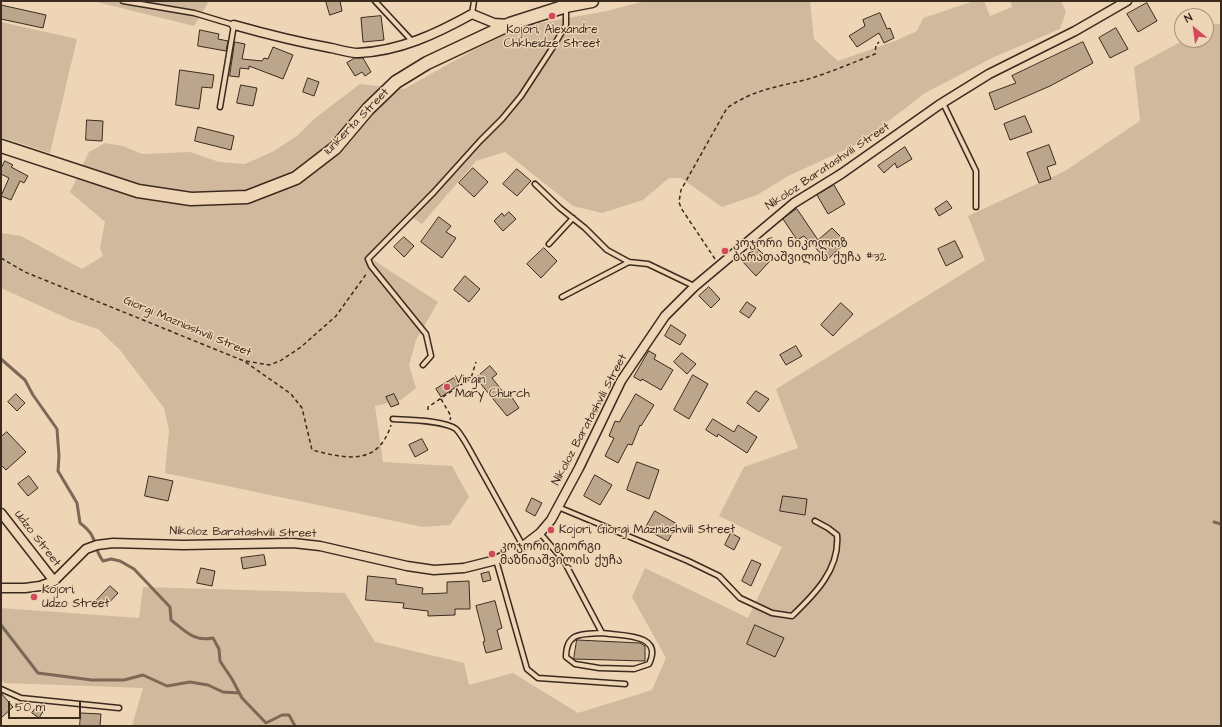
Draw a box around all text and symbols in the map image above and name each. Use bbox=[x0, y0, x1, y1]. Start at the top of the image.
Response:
north arrow bbox=[1174, 8, 1214, 48]
text: N bbox=[1182, 10, 1195, 26]
marker: Kojori, Alexandre Chkheidze Street bbox=[547, 11, 557, 21]
place label: Kojori, Alexandre Chkheidze Street bbox=[504, 23, 600, 51]
street label: Iunkerta Street bbox=[322, 86, 392, 158]
street label: Nikoloz Baratashvili Street bbox=[763, 120, 893, 214]
place label: კოჯორი ნიკოლოზ ბარათაშვილის ქუჩა #32 bbox=[733, 237, 886, 265]
marker: კოჯორი ნიკოლოზ ბარათაშვილის ქუჩა #32 bbox=[720, 246, 730, 256]
street label: Giorgi Mazniashvili Street bbox=[121, 293, 253, 361]
street label: Nikoloz Baratashvili Street bbox=[549, 352, 631, 488]
place label: Virgin Mary Church bbox=[455, 373, 530, 401]
marker: Virgin Mary Church bbox=[442, 382, 452, 392]
street label: Udzo Street bbox=[11, 508, 63, 570]
place label: Kojori, Giorgi Mazniashvili Street bbox=[559, 523, 735, 537]
street label: Nikoloz Baratashvili Street bbox=[170, 525, 316, 541]
marker: Kojori, Giorgi Mazniashvili Street bbox=[546, 525, 556, 535]
place label: კოჯორი გიორგი მაზნიაშვილის ქუჩა bbox=[500, 540, 623, 568]
marker: კოჯორი გიორგი მაზნიაშვილის ქუჩა bbox=[487, 549, 497, 559]
place label: Kojori, Udzo Street bbox=[42, 583, 109, 611]
marker: Kojori, Udzo Street bbox=[29, 592, 39, 602]
scale bar bbox=[10, 693, 83, 719]
text: 50 m bbox=[15, 699, 45, 716]

